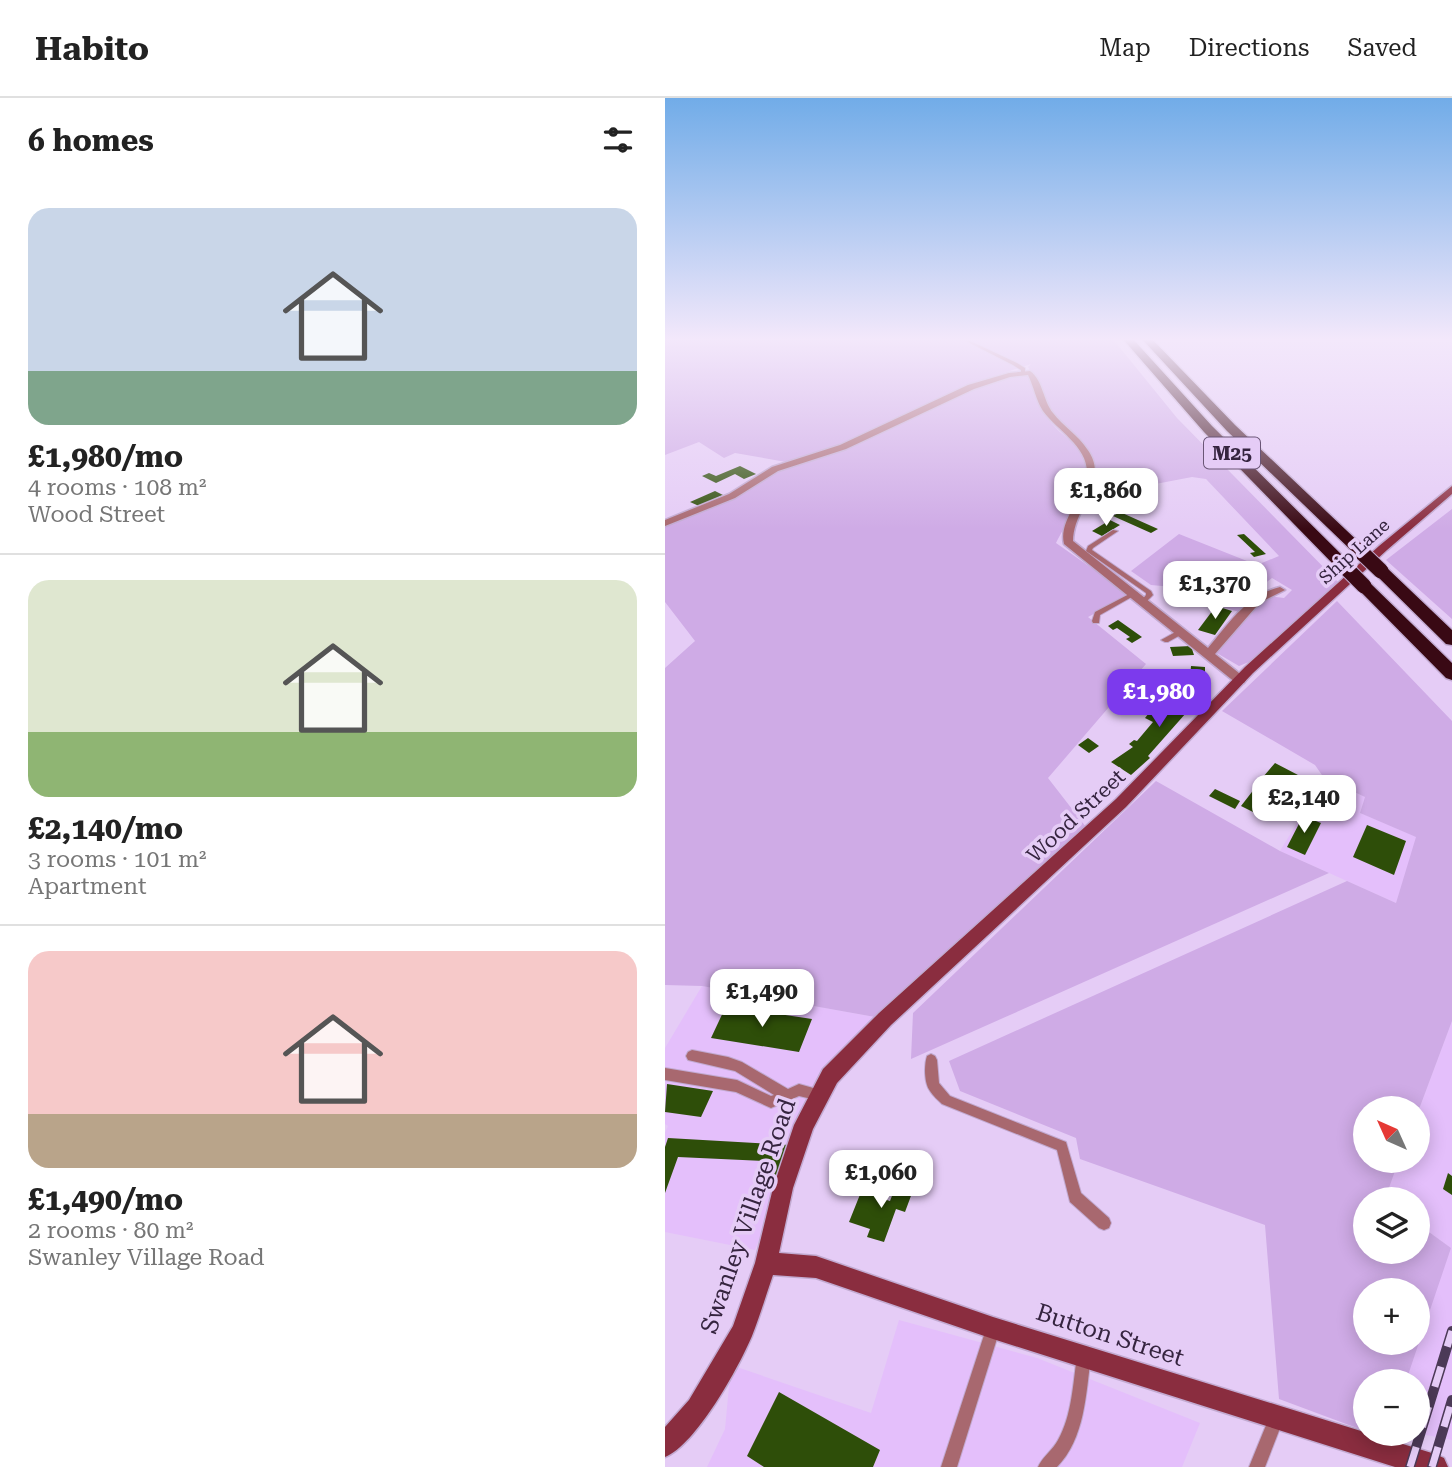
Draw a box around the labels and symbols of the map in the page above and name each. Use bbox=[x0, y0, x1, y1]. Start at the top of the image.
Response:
road number: M25 bbox=[1204, 438, 1260, 468]
pin: £1,860 bbox=[1049, 468, 1163, 528]
street label: Ship Lane bbox=[1314, 514, 1394, 588]
pin: £1,370 bbox=[1158, 561, 1272, 621]
pin: £1,980 bbox=[1102, 670, 1216, 729]
street label: Wood Street bbox=[1022, 764, 1130, 867]
pin: £2,140 bbox=[1247, 776, 1361, 835]
pin: £1,490 bbox=[705, 970, 819, 1029]
street label: Swanley Village Road bbox=[695, 1095, 801, 1337]
north arrow bbox=[1353, 1096, 1430, 1172]
pin: £1,060 bbox=[824, 1150, 938, 1210]
street label: Button Street bbox=[1033, 1298, 1188, 1372]

